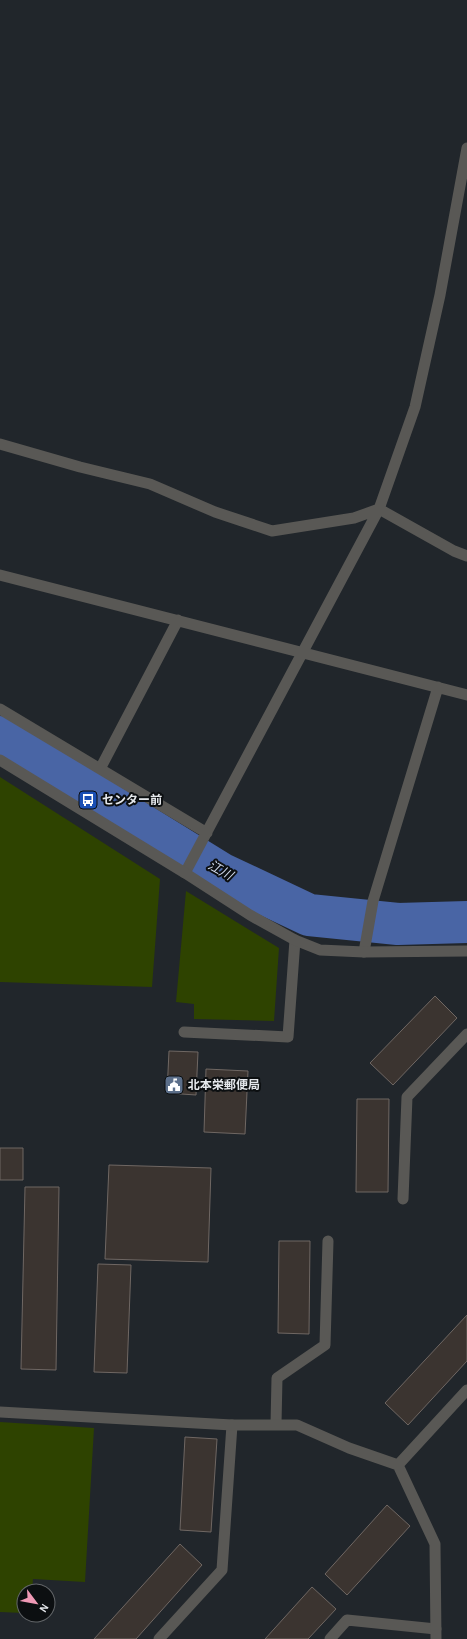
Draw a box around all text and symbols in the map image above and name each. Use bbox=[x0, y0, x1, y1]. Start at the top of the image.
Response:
bus stop icon: センター前 bbox=[77, 789, 99, 811]
place label: センター前 bbox=[102, 793, 162, 806]
water label: 江川 bbox=[205, 858, 237, 884]
public building icon: 北本栄郵便局 bbox=[163, 1074, 185, 1096]
place label: 北本栄郵便局 bbox=[188, 1078, 260, 1091]
north arrow bbox=[16, 1583, 56, 1623]
text: N bbox=[37, 1602, 51, 1614]

